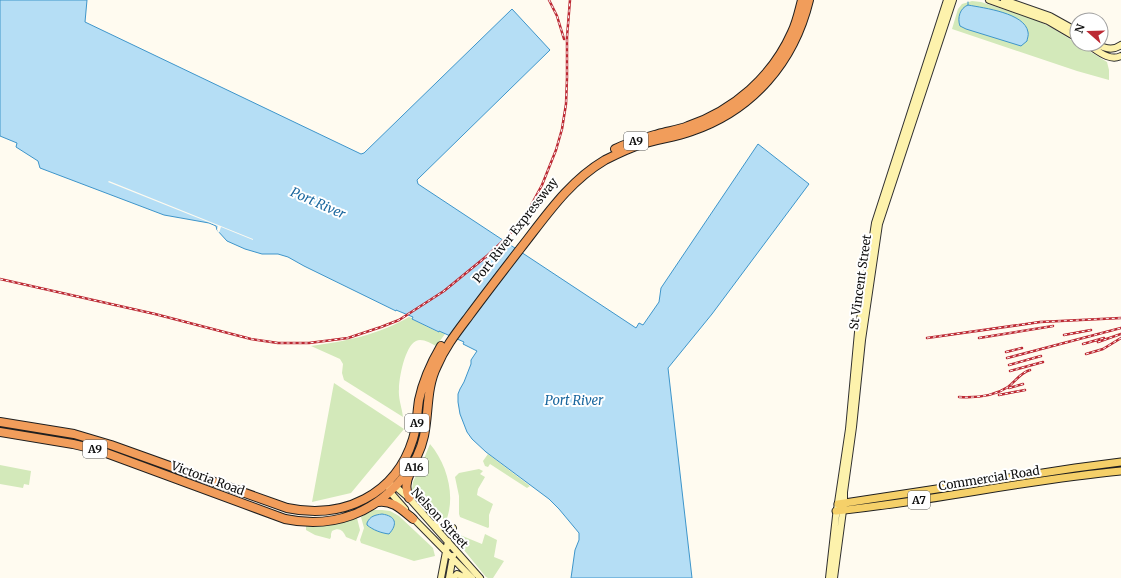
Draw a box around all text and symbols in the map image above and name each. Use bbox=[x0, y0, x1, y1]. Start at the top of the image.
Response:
north arrow bbox=[1069, 12, 1109, 52]
text: N bbox=[1072, 22, 1088, 35]
road number: A9 bbox=[624, 132, 648, 150]
street label: Port River Expressway bbox=[469, 174, 561, 286]
water label: Port River bbox=[288, 183, 349, 223]
street label: St Vincent Street bbox=[846, 233, 874, 331]
water label: Port River bbox=[545, 392, 604, 409]
road number: A9 bbox=[405, 414, 429, 432]
road number: A9 bbox=[83, 440, 107, 458]
street label: Victoria Road bbox=[168, 457, 247, 498]
road number: A16 bbox=[400, 458, 428, 476]
street label: Commercial Road bbox=[937, 463, 1041, 493]
street label: Nelson Street bbox=[408, 485, 472, 552]
road number: A7 bbox=[908, 491, 930, 509]

